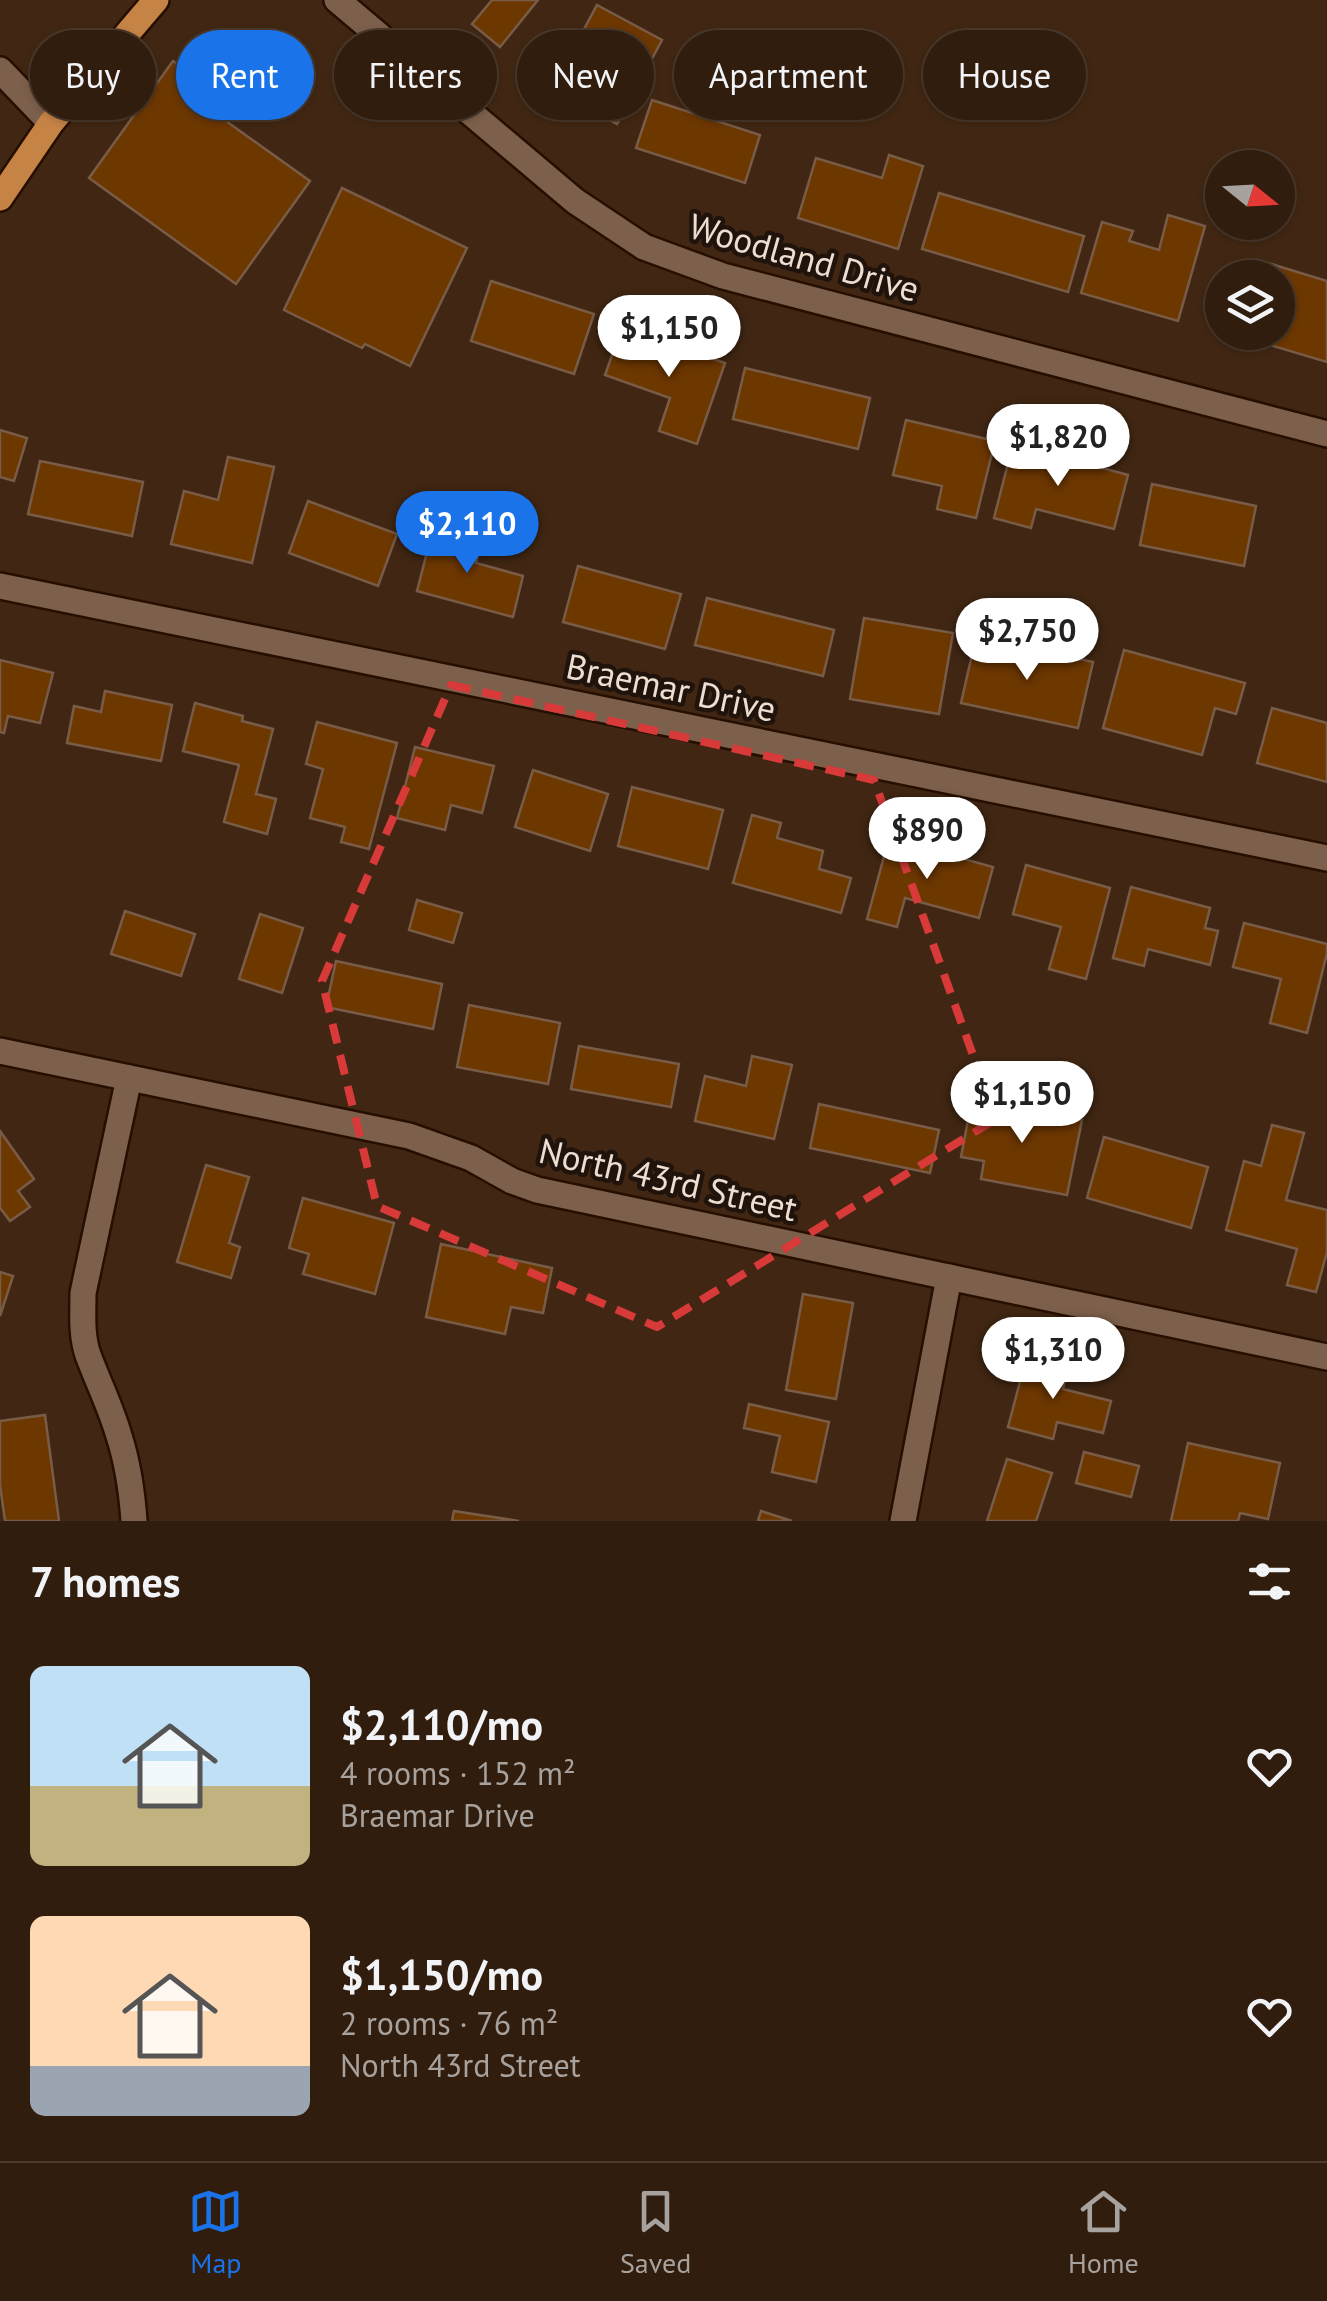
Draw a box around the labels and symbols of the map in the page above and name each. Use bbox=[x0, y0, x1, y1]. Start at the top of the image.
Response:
north arrow bbox=[1205, 150, 1295, 240]
street label: Woodland Drive bbox=[684, 202, 925, 312]
pin: $1,150 bbox=[588, 295, 750, 380]
pin: $1,820 bbox=[977, 404, 1139, 489]
pin: $2,110 bbox=[386, 491, 548, 576]
pin: $2,750 bbox=[946, 598, 1108, 683]
street label: Braemar Drive bbox=[562, 642, 780, 732]
pin: $890 bbox=[868, 797, 986, 882]
pin: $1,150 bbox=[941, 1061, 1103, 1146]
street label: North 43rd Street bbox=[535, 1127, 802, 1231]
pin: $1,310 bbox=[972, 1317, 1134, 1402]

